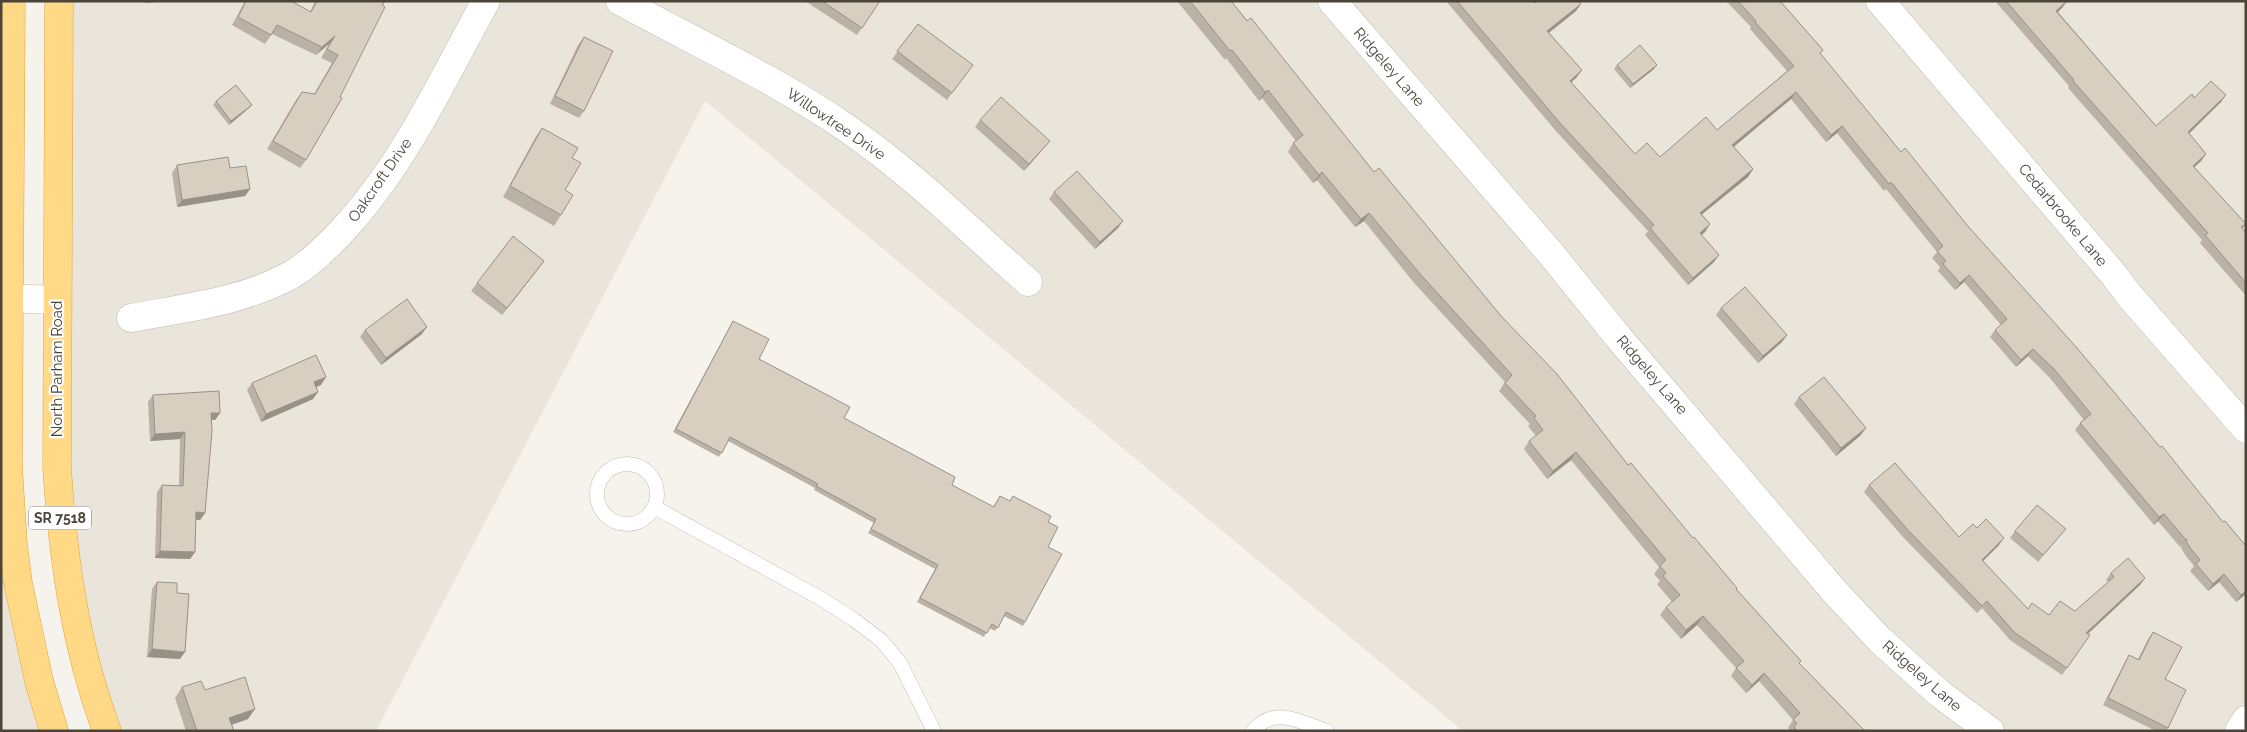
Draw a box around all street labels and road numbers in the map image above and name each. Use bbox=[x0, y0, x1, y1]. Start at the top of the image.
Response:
street label: Ridgeley Lane bbox=[1350, 24, 1428, 110]
street label: Willowtree Drive bbox=[783, 84, 889, 164]
street label: Oakcroft Drive bbox=[344, 134, 416, 226]
street label: Cedarbrooke Lane bbox=[2015, 160, 2111, 270]
street label: North Parham Road bbox=[48, 301, 66, 437]
street label: Ridgeley Lane bbox=[1613, 332, 1691, 418]
road number: SR 7518 bbox=[29, 506, 91, 530]
street label: Ridgeley Lane bbox=[1879, 637, 1965, 715]

